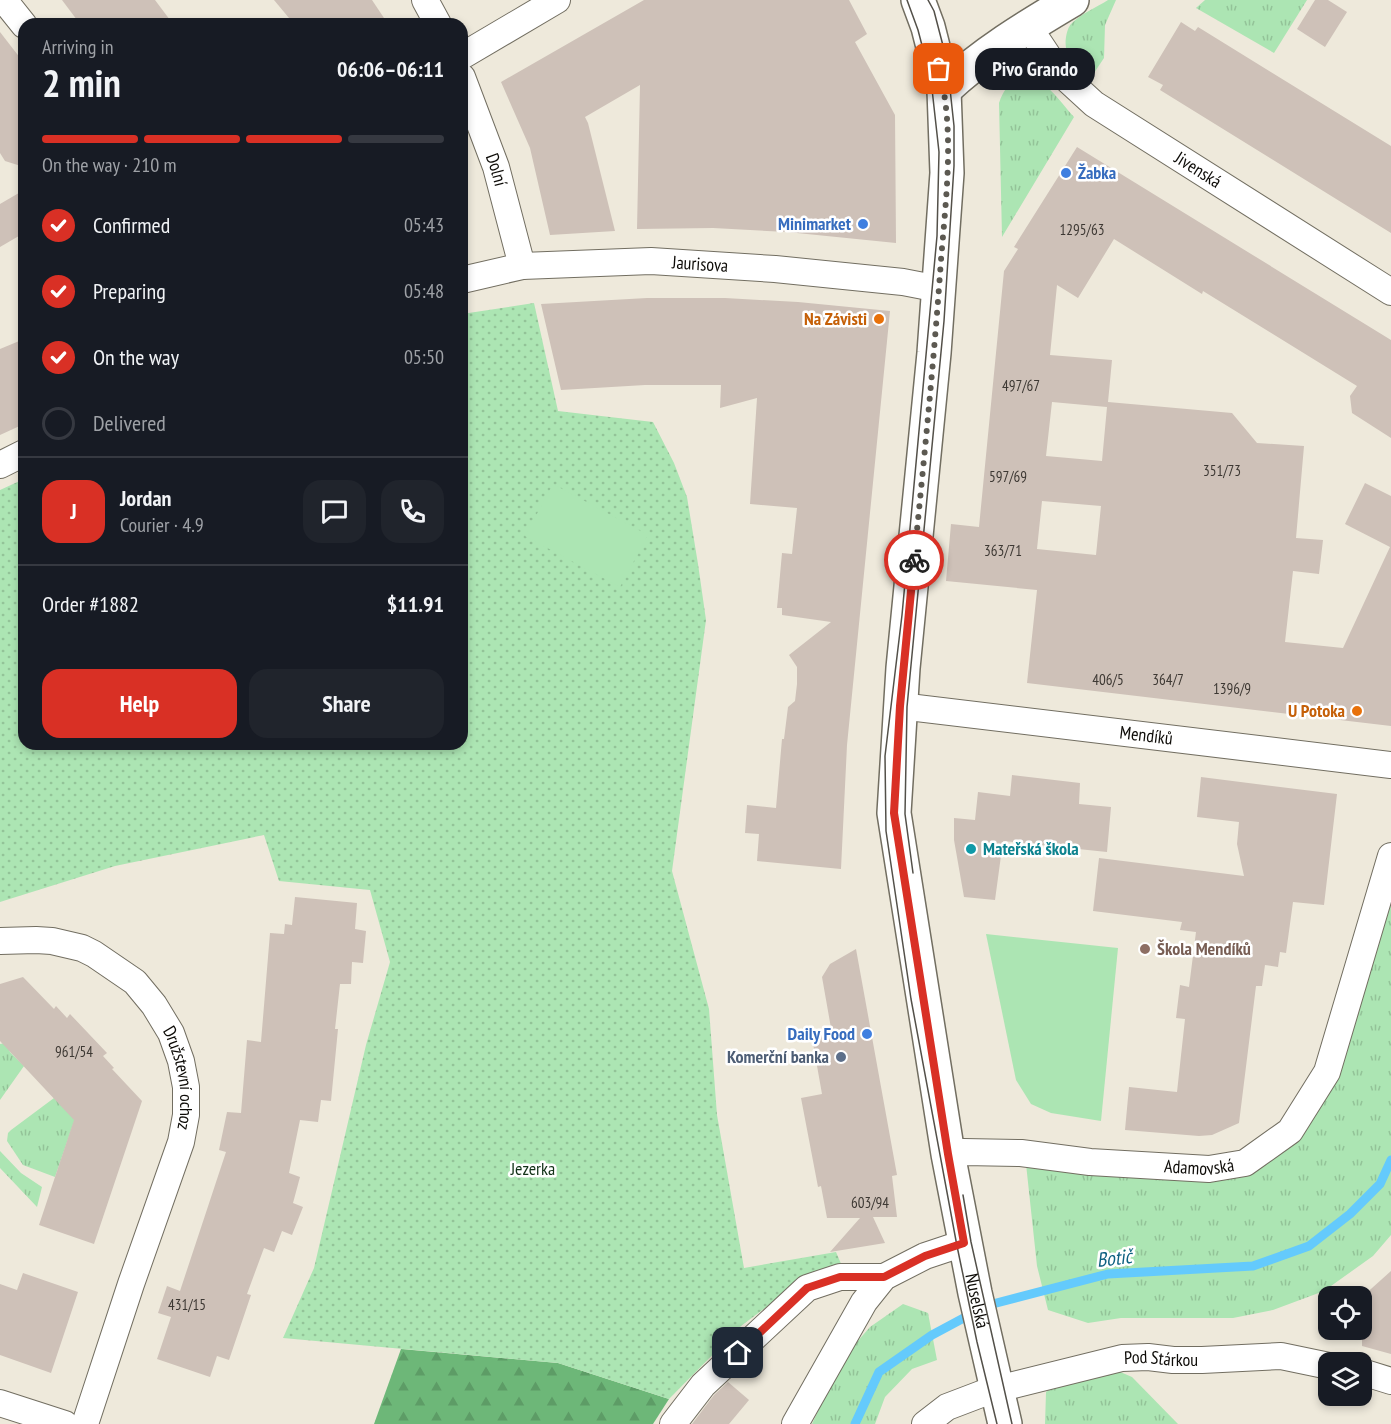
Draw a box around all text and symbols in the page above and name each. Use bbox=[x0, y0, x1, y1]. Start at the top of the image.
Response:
text: Arriving in bbox=[42, 34, 114, 60]
pin bbox=[913, 43, 964, 94]
callout: Pivo Grando bbox=[975, 48, 1095, 90]
icon: bag bbox=[922, 52, 955, 85]
text: 06:06–06:11 bbox=[337, 55, 444, 83]
text: Pivo Grando bbox=[992, 56, 1078, 82]
text: 2 min bbox=[42, 57, 121, 108]
street label: Jivenská bbox=[1170, 146, 1226, 193]
street label: Dolní bbox=[481, 150, 513, 189]
text: On the way · 210 m bbox=[42, 152, 177, 178]
place label: Žabka bbox=[1078, 161, 1116, 184]
marker: Žabka bbox=[1059, 166, 1073, 180]
icon: check bbox=[42, 209, 75, 242]
text: Confirmed bbox=[93, 211, 170, 239]
text: 05:43 bbox=[404, 212, 444, 238]
place label: Minimarket bbox=[778, 212, 852, 235]
marker: Minimarket bbox=[856, 217, 870, 231]
house number: 1295/63 bbox=[1060, 220, 1104, 239]
street label: Jaurisova bbox=[670, 250, 729, 277]
icon: check bbox=[42, 275, 75, 308]
text: Preparing bbox=[93, 277, 166, 305]
text: 05:48 bbox=[404, 278, 444, 304]
place label: Na Závisti bbox=[804, 307, 867, 330]
marker: Na Závisti bbox=[872, 312, 886, 326]
icon: check bbox=[42, 341, 75, 374]
text: On the way bbox=[93, 343, 179, 371]
text: 05:50 bbox=[404, 344, 444, 370]
house number: 497/67 bbox=[1002, 376, 1040, 395]
text: Delivered bbox=[93, 409, 166, 437]
house number: 351/73 bbox=[1203, 461, 1241, 480]
house number: 597/69 bbox=[989, 467, 1027, 486]
button: chat bbox=[303, 480, 366, 543]
button: phone bbox=[381, 480, 444, 543]
text: Jordan bbox=[120, 484, 171, 512]
text: J bbox=[70, 497, 77, 525]
text: Courier · 4.9 bbox=[120, 512, 204, 538]
courier bbox=[884, 530, 944, 590]
house number: 363/71 bbox=[984, 541, 1022, 560]
icon: bike bbox=[898, 544, 931, 577]
text: Order #1882 bbox=[42, 590, 139, 618]
text: $11.91 bbox=[387, 590, 444, 618]
button: Help bbox=[42, 669, 237, 738]
button: Share bbox=[249, 669, 444, 738]
house number: 406/5 bbox=[1092, 670, 1124, 689]
house number: 364/7 bbox=[1152, 670, 1184, 689]
house number: 1396/9 bbox=[1213, 679, 1251, 698]
place label: U Potoka bbox=[1288, 699, 1345, 722]
marker: U Potoka bbox=[1350, 704, 1364, 718]
street label: Mendíků bbox=[1118, 720, 1174, 750]
place label: Mateřská škola bbox=[983, 837, 1079, 860]
marker: Mateřská škola bbox=[964, 842, 978, 856]
place label: Škola Mendíků bbox=[1157, 937, 1251, 960]
marker: Škola Mendíků bbox=[1138, 942, 1152, 956]
street label: Družstevní ochoz bbox=[158, 1021, 198, 1132]
place label: Daily Food bbox=[788, 1022, 855, 1045]
marker: Daily Food bbox=[860, 1027, 874, 1041]
house number: 961/54 bbox=[55, 1042, 93, 1061]
place label: Komerční banka bbox=[727, 1045, 829, 1068]
marker: Komerční banka bbox=[834, 1050, 848, 1064]
street label: Adamovská bbox=[1163, 1153, 1236, 1180]
park label: Jezerka bbox=[510, 1157, 555, 1180]
house number: 603/94 bbox=[851, 1193, 889, 1212]
water label: Botič bbox=[1095, 1242, 1137, 1273]
street label: Nuselská bbox=[960, 1271, 995, 1330]
map controls bbox=[1318, 1286, 1372, 1406]
button: locate bbox=[1318, 1286, 1372, 1340]
house number: 431/15 bbox=[168, 1295, 206, 1314]
pin bbox=[712, 1327, 763, 1378]
icon: home bbox=[721, 1336, 754, 1369]
street label: Pod Stárkou bbox=[1124, 1345, 1198, 1371]
button: layers bbox=[1318, 1352, 1372, 1406]

